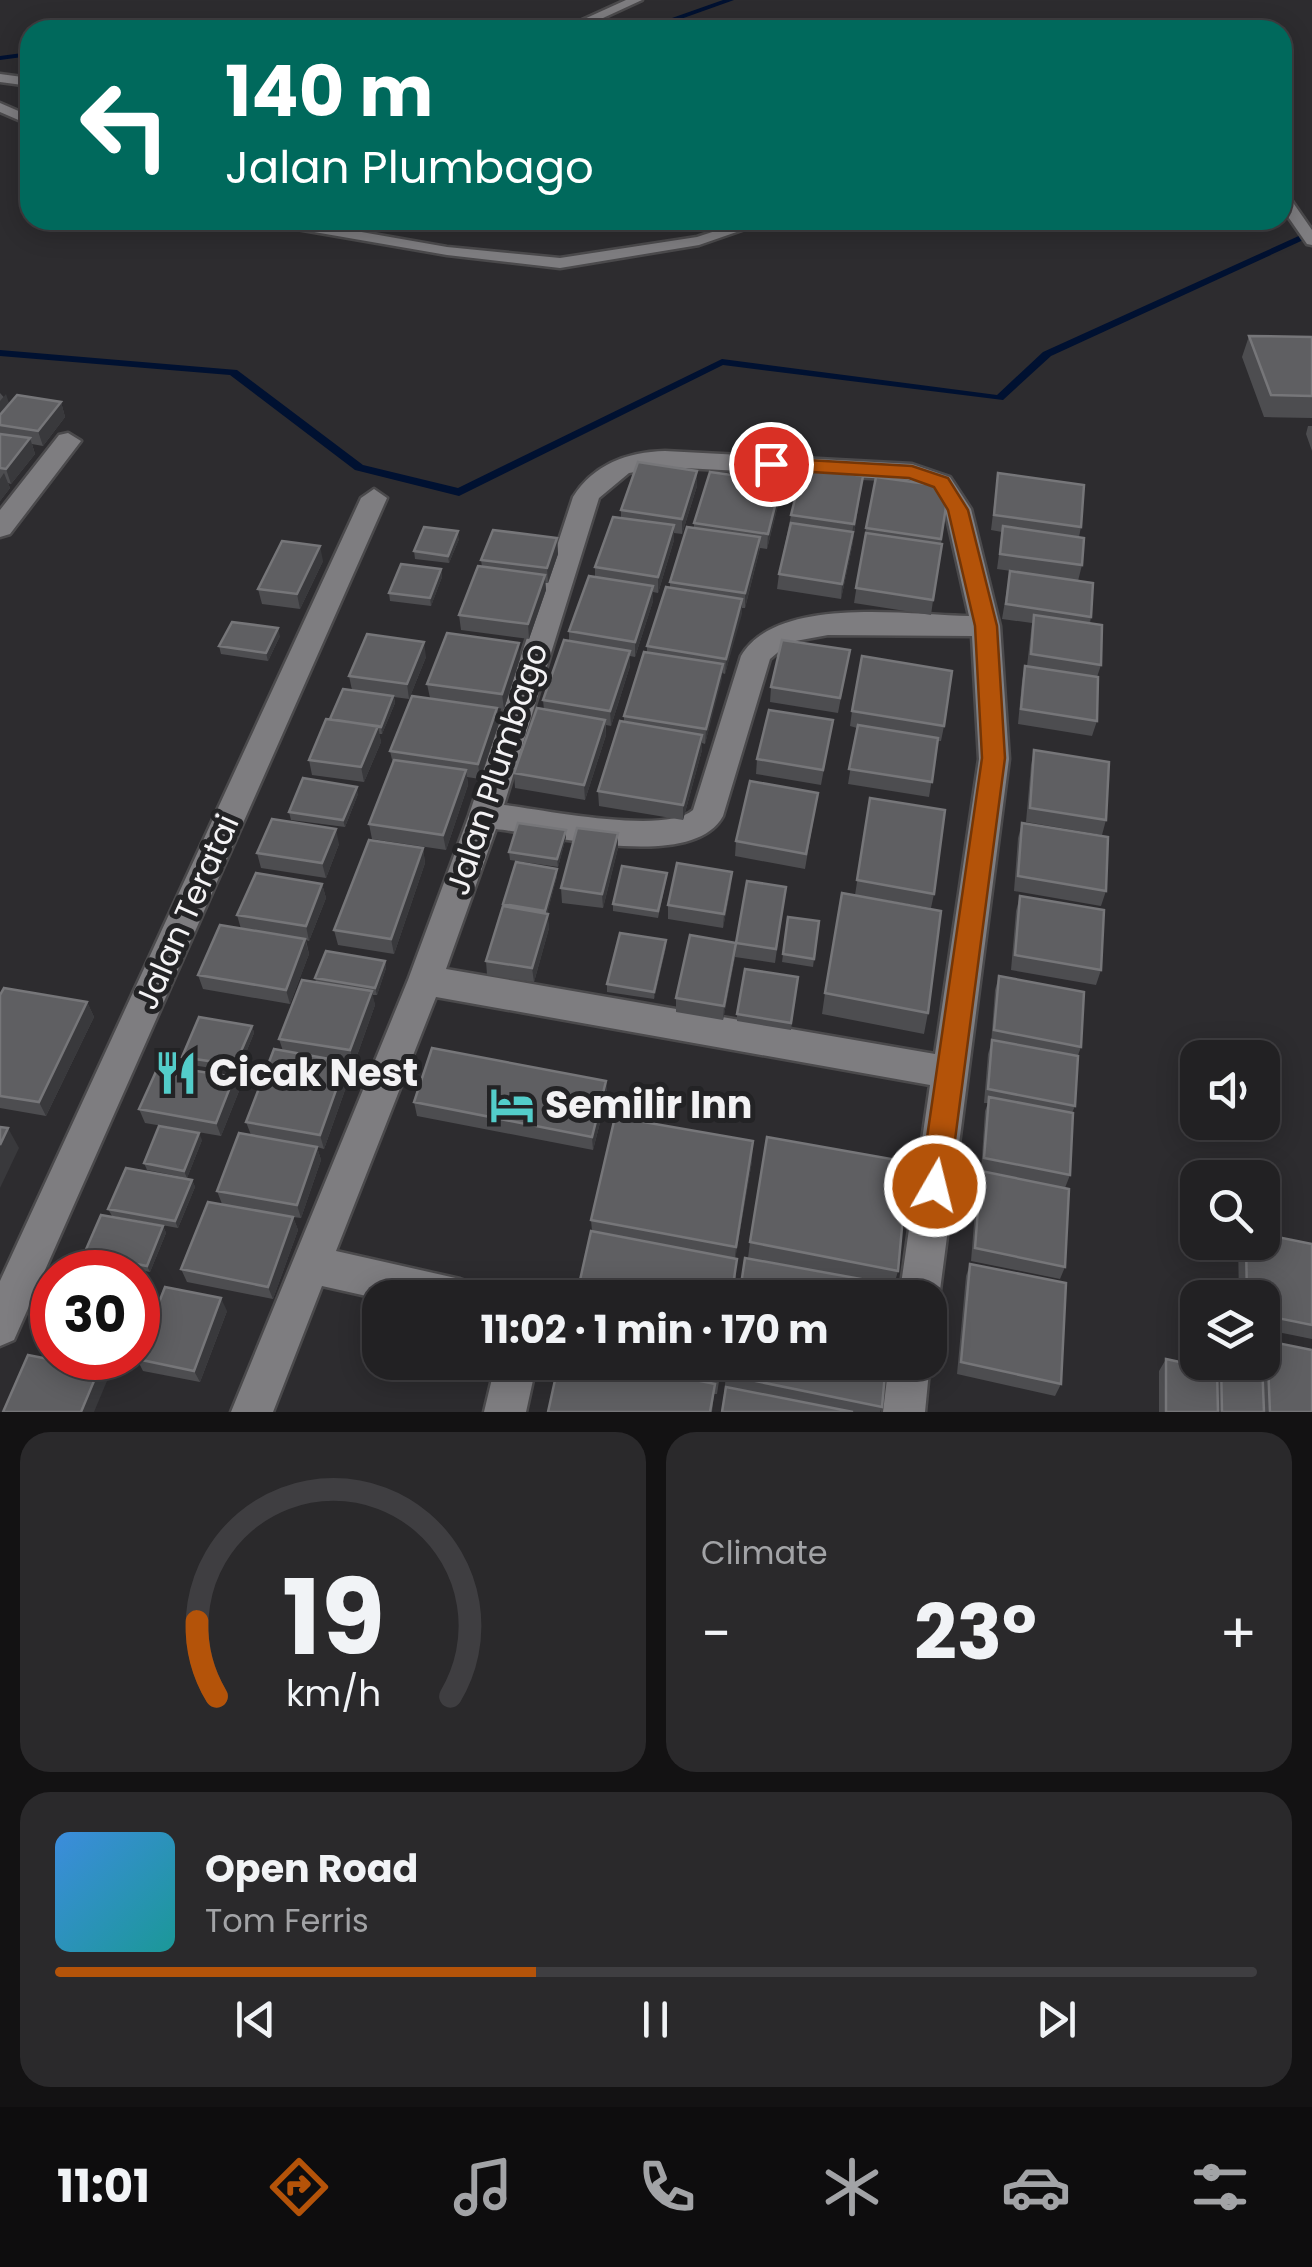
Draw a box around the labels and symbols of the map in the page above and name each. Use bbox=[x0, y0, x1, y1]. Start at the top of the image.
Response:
pin bbox=[729, 422, 814, 507]
street label: Jalan Plumbago bbox=[435, 637, 558, 901]
street label: Jalan Teratai bbox=[123, 807, 250, 1016]
place label: Cicak Nest bbox=[209, 1046, 418, 1099]
restaurant icon: Cicak Nest bbox=[152, 1049, 200, 1097]
place label: Semilir Inn bbox=[545, 1078, 752, 1131]
hotel icon: Semilir Inn bbox=[488, 1081, 536, 1129]
position arrow bbox=[883, 1134, 987, 1238]
speed limit sign: 30 bbox=[30, 1250, 160, 1380]

